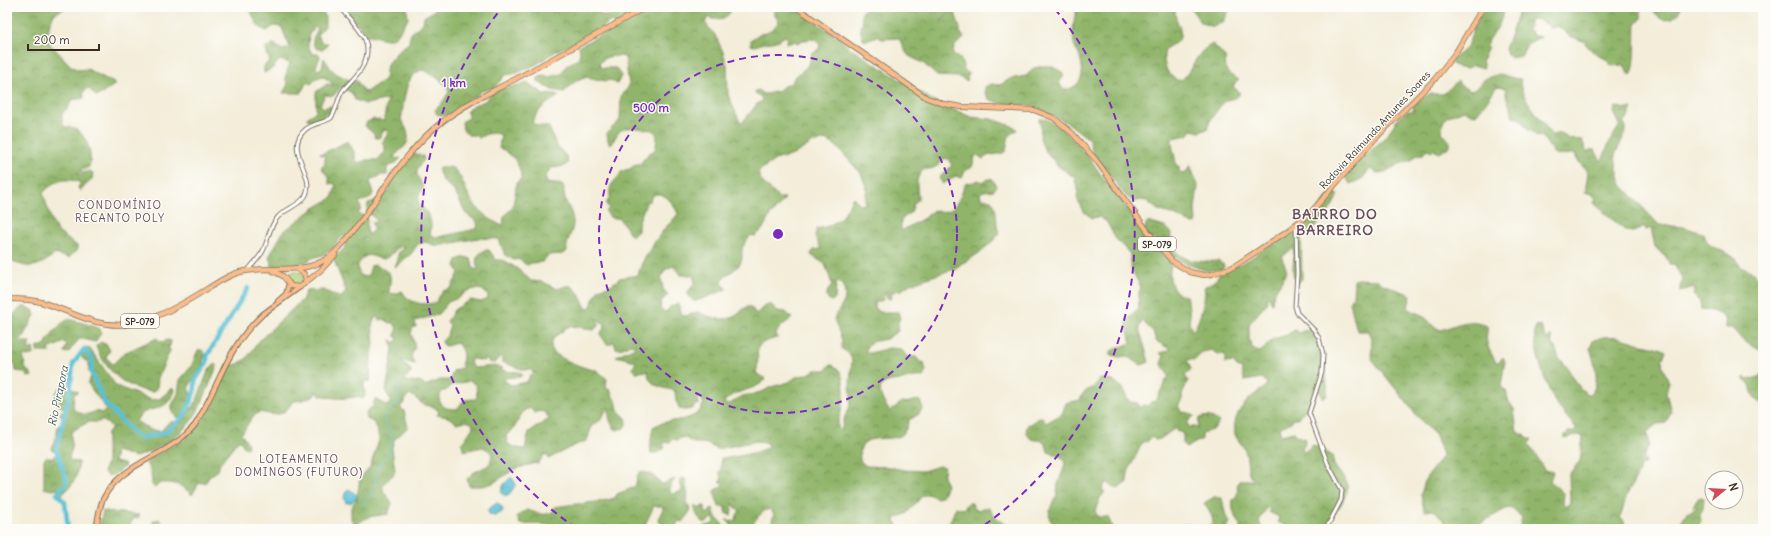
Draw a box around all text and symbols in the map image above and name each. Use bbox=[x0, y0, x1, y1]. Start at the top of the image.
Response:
scale bar bbox=[28, 26, 99, 52]
text: 200 m bbox=[34, 32, 70, 47]
street label: Rodovia Raimundo Antunes Soares bbox=[1317, 68, 1434, 192]
text: 1 km bbox=[442, 75, 467, 90]
text: 500 m bbox=[633, 100, 670, 115]
district label: CONDOMÍNIO RECANTO POLY bbox=[75, 197, 165, 225]
district label: BAIRRO DO BARREIRO bbox=[1292, 205, 1378, 239]
centre of rings bbox=[771, 227, 785, 241]
road number: SP-079 bbox=[1138, 237, 1176, 251]
road number: SP-079 bbox=[121, 314, 159, 328]
water label: Rio Pirapora bbox=[45, 364, 71, 427]
district label: LOTEAMENTO DOMINGOS (FUTURO) bbox=[235, 452, 363, 479]
north arrow bbox=[1704, 470, 1744, 510]
text: N bbox=[1726, 481, 1741, 493]

